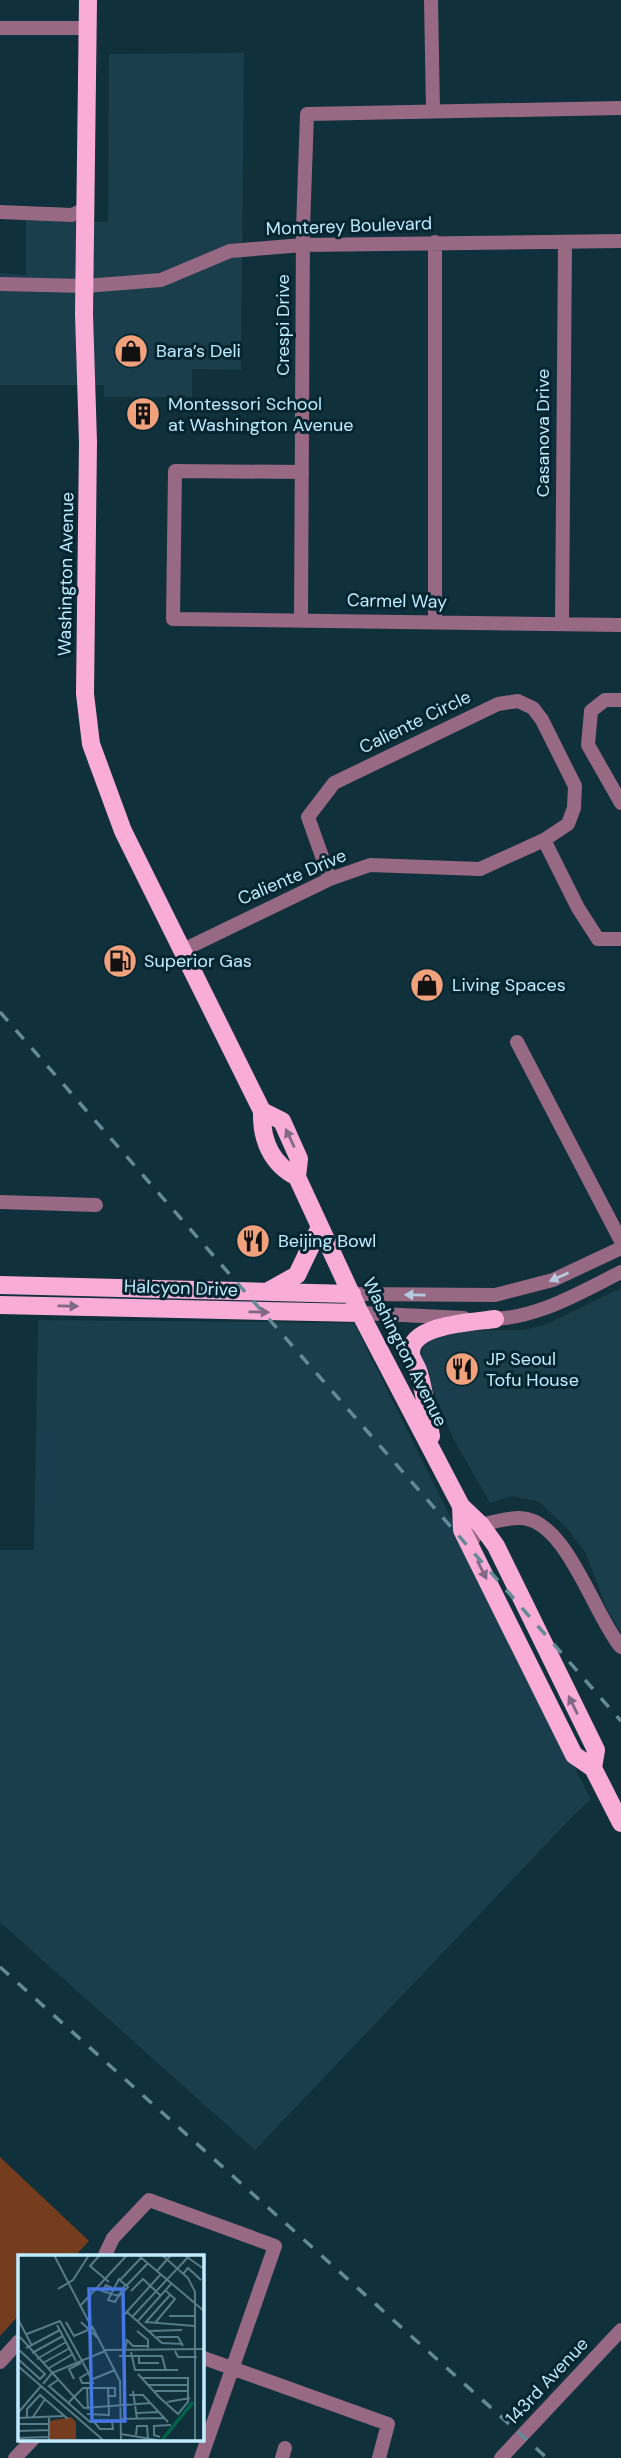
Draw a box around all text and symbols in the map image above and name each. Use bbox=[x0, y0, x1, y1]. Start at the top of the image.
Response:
street label: Monterey Boulevard bbox=[265, 211, 433, 241]
street label: Crespi Drive bbox=[271, 274, 295, 376]
shop icon: Bara’s Deli bbox=[112, 332, 150, 370]
place label: Bara’s Deli bbox=[156, 339, 241, 363]
street label: Casanova Drive bbox=[531, 369, 555, 497]
place label: Montessori School at Washington Avenue bbox=[168, 392, 354, 437]
building icon: Montessori School at Washington Avenue bbox=[124, 395, 162, 433]
street label: Washington Avenue bbox=[53, 492, 79, 656]
street label: Carmel Way bbox=[347, 588, 447, 614]
street label: Caliente Circle bbox=[355, 685, 475, 759]
street label: Caliente Drive bbox=[234, 843, 350, 911]
fuel station icon: Superior Gas bbox=[101, 942, 139, 980]
place label: Superior Gas bbox=[144, 949, 252, 973]
shop icon: Living Spaces bbox=[408, 966, 446, 1004]
place label: Living Spaces bbox=[452, 973, 566, 997]
one-way arrow bbox=[284, 1128, 296, 1148]
restaurant icon: Beijing Bowl bbox=[234, 1222, 272, 1260]
place label: Beijing Bowl bbox=[278, 1229, 376, 1253]
one-way arrow bbox=[549, 1271, 569, 1283]
street label: Washington Avenue bbox=[357, 1273, 453, 1431]
street label: Halcyon Drive bbox=[124, 1274, 238, 1302]
one-way arrow bbox=[404, 1289, 426, 1301]
one-way arrow bbox=[57, 1301, 79, 1312]
one-way arrow bbox=[248, 1306, 270, 1317]
place label: JP Seoul Tofu House bbox=[486, 1347, 579, 1392]
restaurant icon: JP Seoul Tofu House bbox=[443, 1350, 481, 1388]
one-way arrow bbox=[475, 1560, 487, 1580]
one-way arrow bbox=[568, 1695, 579, 1715]
inset map bbox=[18, 2255, 203, 2440]
street label: 143rd Avenue bbox=[500, 2332, 594, 2430]

